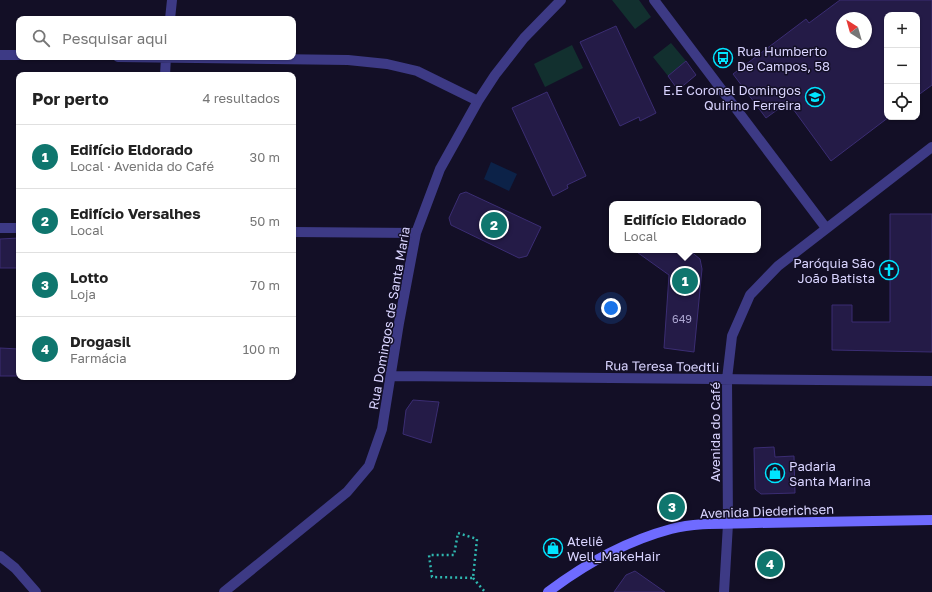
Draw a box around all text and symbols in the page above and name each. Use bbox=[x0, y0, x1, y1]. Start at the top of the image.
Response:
north arrow bbox=[836, 12, 872, 48]
map controls bbox=[884, 12, 920, 120]
button: + bbox=[884, 12, 920, 48]
search box bbox=[16, 16, 296, 60]
icon: search bbox=[30, 27, 52, 49]
text: Pesquisar aqui bbox=[62, 29, 167, 47]
place label: Rua Humberto De Campos, 58 bbox=[737, 43, 830, 74]
bus stop icon: Rua Humberto De Campos, 58 bbox=[712, 47, 734, 69]
button: − bbox=[884, 48, 920, 84]
place label: E.E Coronel Domingos Quirino Ferreira bbox=[663, 82, 801, 113]
button: locate bbox=[884, 84, 920, 120]
school or university icon: E.E Coronel Domingos Quirino Ferreira bbox=[804, 86, 826, 108]
text: Por perto bbox=[32, 88, 109, 109]
text: 4 resultados bbox=[202, 90, 280, 106]
text: Edifício Eldorado bbox=[70, 140, 193, 158]
text: 1 bbox=[42, 149, 48, 165]
text: 30 m bbox=[250, 149, 280, 165]
text: Local · Avenida do Café bbox=[70, 158, 214, 174]
popup bbox=[609, 201, 761, 253]
text: Edifício Versalhes bbox=[70, 204, 201, 222]
pin: 2 bbox=[481, 210, 507, 240]
text: Edifício Eldorado bbox=[624, 210, 746, 228]
text: 2 bbox=[41, 213, 49, 229]
text: 50 m bbox=[250, 213, 280, 229]
text: Local bbox=[70, 222, 104, 238]
street label: Rua Domingos de Santa Maria bbox=[365, 225, 413, 411]
text: Local bbox=[624, 228, 657, 244]
place label: Paróquia São João Batista bbox=[793, 255, 875, 286]
church icon: Paróquia São João Batista bbox=[878, 259, 900, 281]
pin: 1 bbox=[672, 266, 698, 296]
text: Lotto bbox=[70, 268, 108, 286]
text: 3 bbox=[41, 277, 49, 293]
text: 70 m bbox=[250, 277, 280, 293]
text: Loja bbox=[70, 286, 96, 302]
your location bbox=[601, 298, 621, 318]
house number: 649 bbox=[672, 312, 692, 325]
text: Drogasil bbox=[70, 332, 131, 350]
text: 4 bbox=[41, 341, 49, 357]
text: 100 m bbox=[243, 341, 280, 357]
text: Farmácia bbox=[70, 350, 127, 366]
street label: Rua Teresa Toedtli bbox=[605, 357, 719, 375]
street label: Avenida do Café bbox=[707, 382, 723, 482]
place label: Padaria Santa Marina bbox=[789, 458, 871, 489]
shop icon: Padaria Santa Marina bbox=[764, 462, 786, 484]
pin: 3 bbox=[659, 492, 685, 522]
street label: Avenida Diederichsen bbox=[700, 501, 834, 521]
place label: Ateliê Well_MakeHair bbox=[567, 533, 660, 564]
shop icon: Ateliê Well_MakeHair bbox=[542, 537, 564, 559]
pin: 4 bbox=[757, 549, 783, 579]

